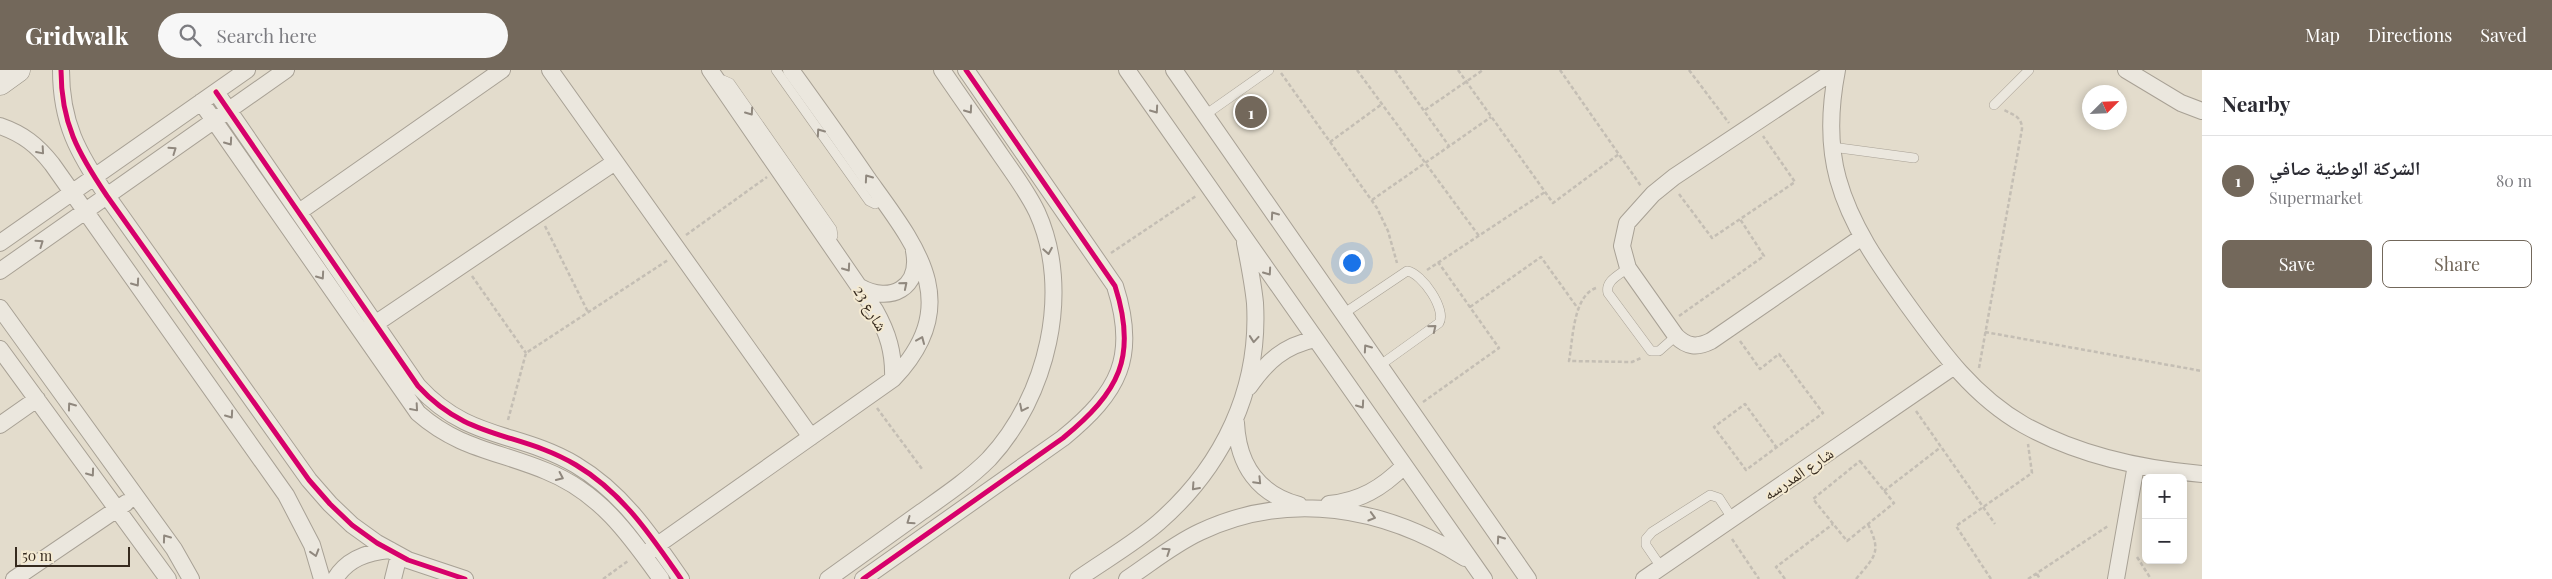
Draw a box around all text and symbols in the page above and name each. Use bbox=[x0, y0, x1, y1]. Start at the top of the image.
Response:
search box bbox=[158, 13, 508, 58]
text: Gridwalk bbox=[25, 19, 128, 51]
icon: search bbox=[176, 21, 204, 49]
text: Search here bbox=[216, 22, 317, 48]
text: Map bbox=[2305, 23, 2340, 47]
text: Directions bbox=[2368, 23, 2452, 47]
text: Saved bbox=[2480, 23, 2527, 47]
north arrow bbox=[2082, 85, 2127, 130]
text: Nearby bbox=[2222, 89, 2291, 117]
pin: 1 bbox=[1235, 93, 1267, 131]
one-way arrow bbox=[1149, 104, 1158, 114]
one-way arrow bbox=[963, 105, 973, 114]
one-way arrow bbox=[744, 106, 753, 116]
one-way arrow bbox=[817, 128, 826, 138]
one-way arrow bbox=[223, 136, 232, 146]
one-way arrow bbox=[35, 145, 44, 154]
one-way arrow bbox=[167, 147, 177, 156]
text: الشركة الوطنية صافي bbox=[2269, 154, 2420, 180]
text: 1 bbox=[2235, 170, 2241, 191]
text: 80 m bbox=[2496, 170, 2532, 191]
one-way arrow bbox=[865, 175, 874, 184]
text: Supermarket bbox=[2269, 187, 2363, 208]
one-way arrow bbox=[1271, 211, 1280, 221]
one-way arrow bbox=[34, 240, 44, 249]
button: Save bbox=[2222, 240, 2372, 288]
button: Share bbox=[2382, 240, 2532, 288]
one-way arrow bbox=[1043, 246, 1053, 255]
your location bbox=[1339, 250, 1365, 276]
one-way arrow bbox=[841, 263, 850, 272]
one-way arrow bbox=[1262, 266, 1271, 275]
one-way arrow bbox=[315, 270, 324, 280]
one-way arrow bbox=[130, 277, 139, 286]
street label: شارع 23 bbox=[848, 281, 893, 335]
one-way arrow bbox=[898, 282, 907, 291]
one-way arrow bbox=[1427, 325, 1436, 333]
one-way arrow bbox=[1249, 335, 1260, 343]
one-way arrow bbox=[915, 336, 925, 345]
one-way arrow bbox=[1364, 344, 1373, 354]
one-way arrow bbox=[1355, 399, 1364, 409]
one-way arrow bbox=[1019, 402, 1029, 411]
one-way arrow bbox=[68, 403, 76, 412]
one-way arrow bbox=[409, 403, 418, 412]
one-way arrow bbox=[224, 409, 233, 419]
street label: شارع المدرسه bbox=[1759, 442, 1837, 505]
one-way arrow bbox=[85, 467, 94, 477]
one-way arrow bbox=[554, 471, 563, 481]
map controls bbox=[2142, 474, 2187, 564]
button: + bbox=[2142, 474, 2187, 519]
one-way arrow bbox=[1252, 475, 1261, 484]
one-way arrow bbox=[1192, 481, 1201, 490]
one-way arrow bbox=[1368, 511, 1377, 522]
one-way arrow bbox=[906, 515, 916, 524]
button: − bbox=[2142, 519, 2187, 564]
one-way arrow bbox=[163, 534, 172, 544]
one-way arrow bbox=[1497, 535, 1506, 545]
scale bar bbox=[15, 544, 130, 567]
text: 50 m bbox=[22, 546, 52, 565]
one-way arrow bbox=[309, 548, 319, 556]
one-way arrow bbox=[1161, 548, 1171, 557]

